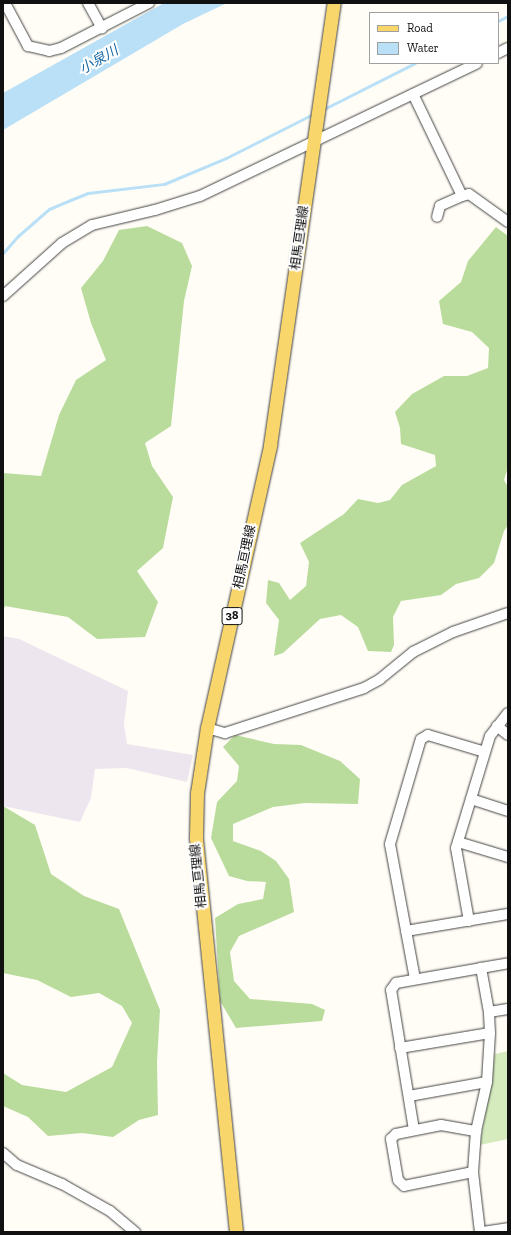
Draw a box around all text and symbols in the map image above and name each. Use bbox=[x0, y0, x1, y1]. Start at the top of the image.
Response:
legend bbox=[369, 12, 499, 64]
text: Road bbox=[407, 21, 433, 35]
text: Water bbox=[407, 41, 439, 55]
water label: 小泉川 bbox=[77, 42, 121, 78]
street label: 相馬亘理線 bbox=[288, 205, 312, 271]
street label: 相馬亘理線 bbox=[231, 524, 259, 590]
road number: 38 bbox=[221, 606, 243, 626]
street label: 相馬亘理線 bbox=[188, 843, 210, 909]

